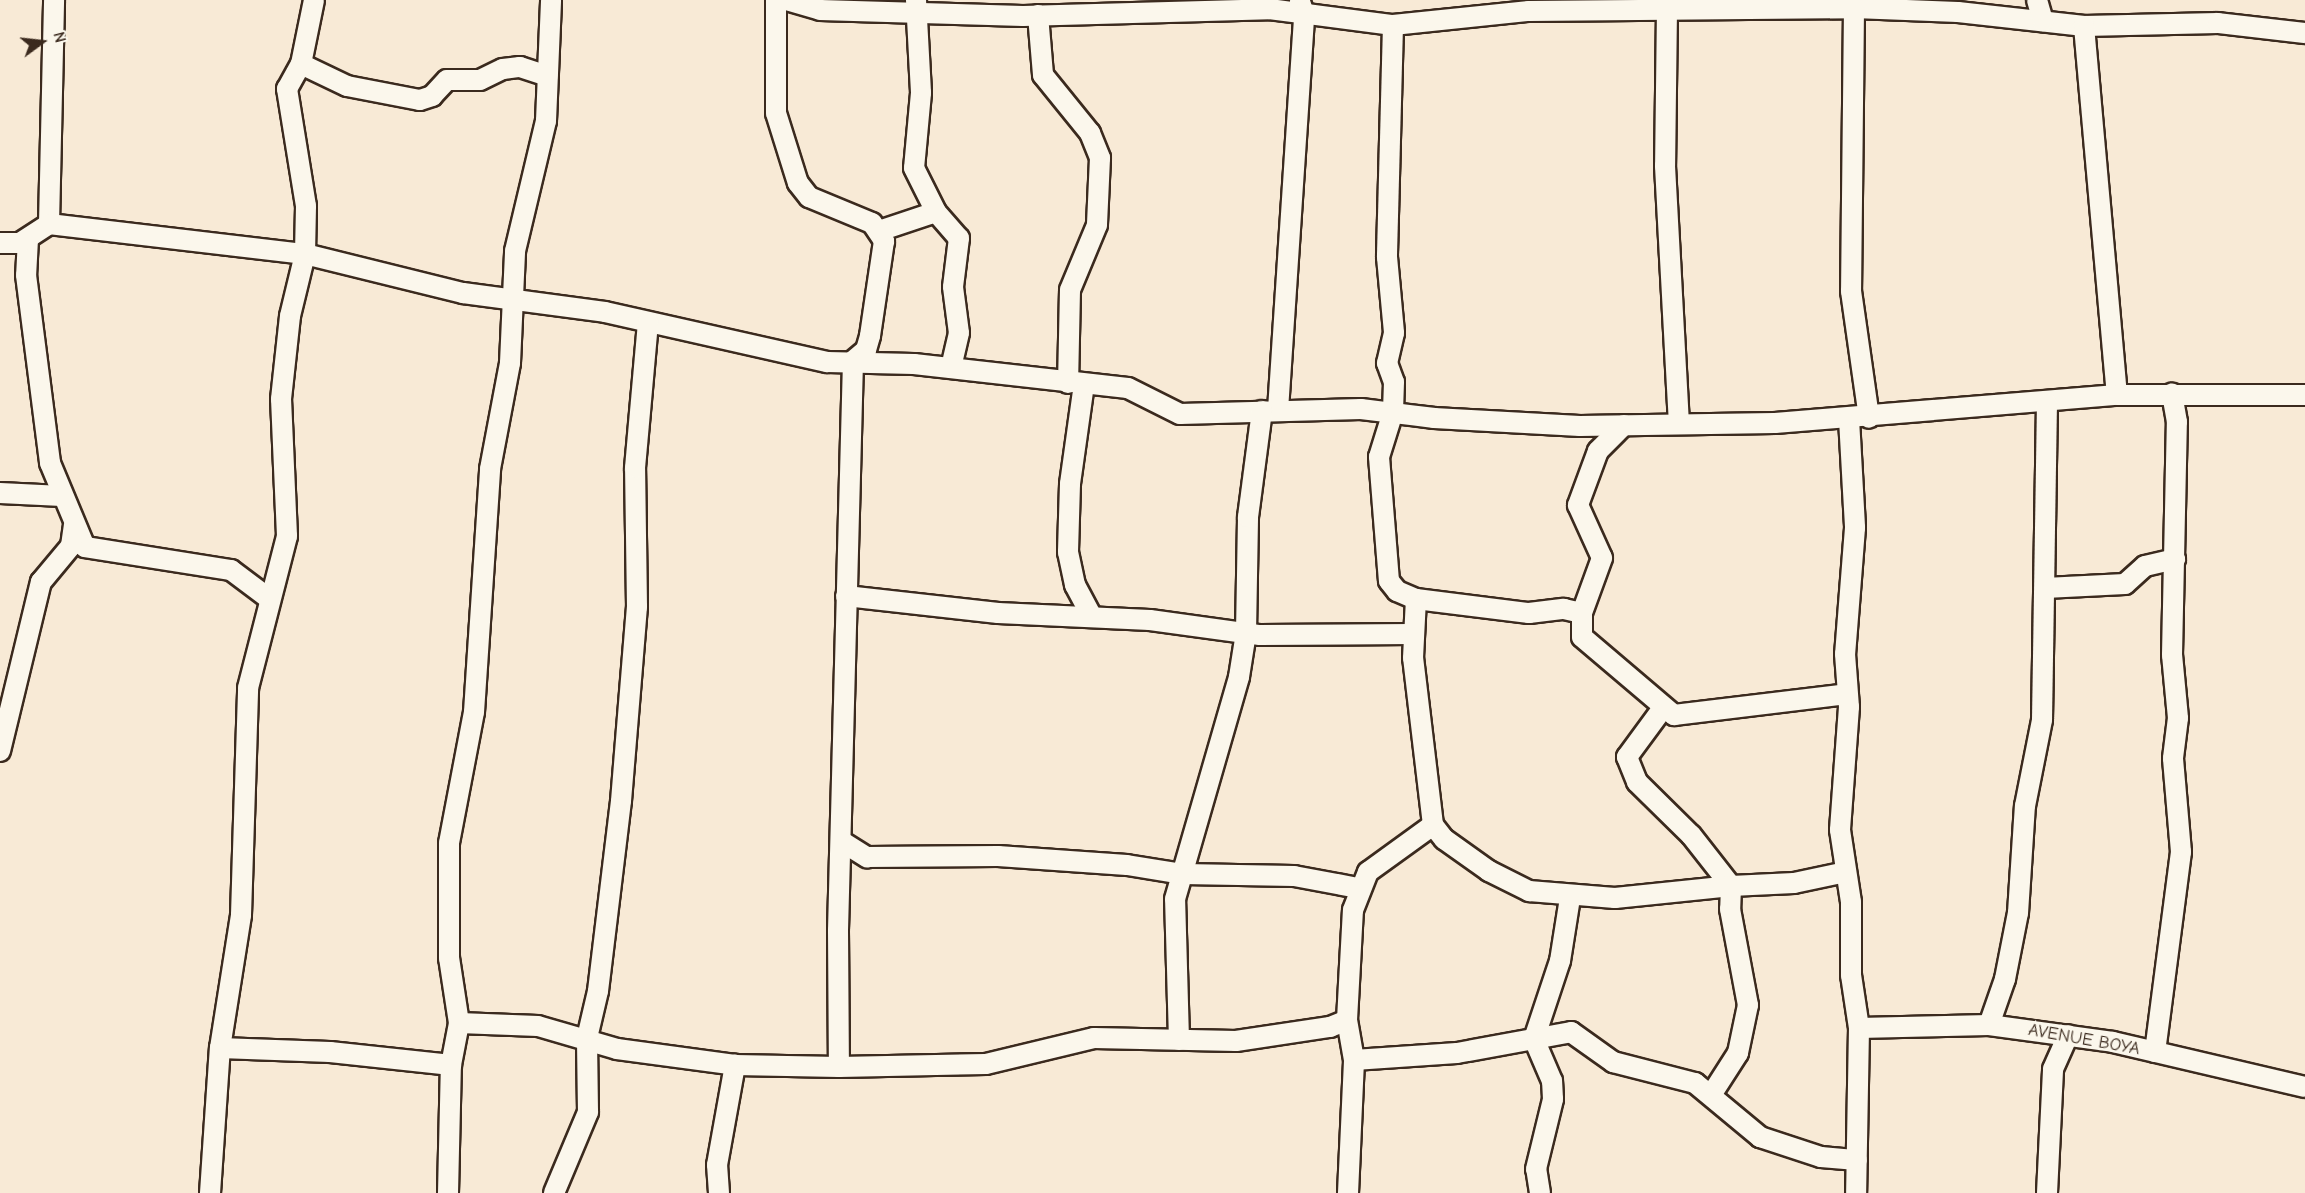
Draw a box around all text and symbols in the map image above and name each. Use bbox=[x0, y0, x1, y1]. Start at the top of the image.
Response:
north arrow bbox=[12, 12, 72, 72]
text: N bbox=[49, 30, 69, 45]
street label: AVENUE BOYA bbox=[2026, 1020, 2142, 1060]

